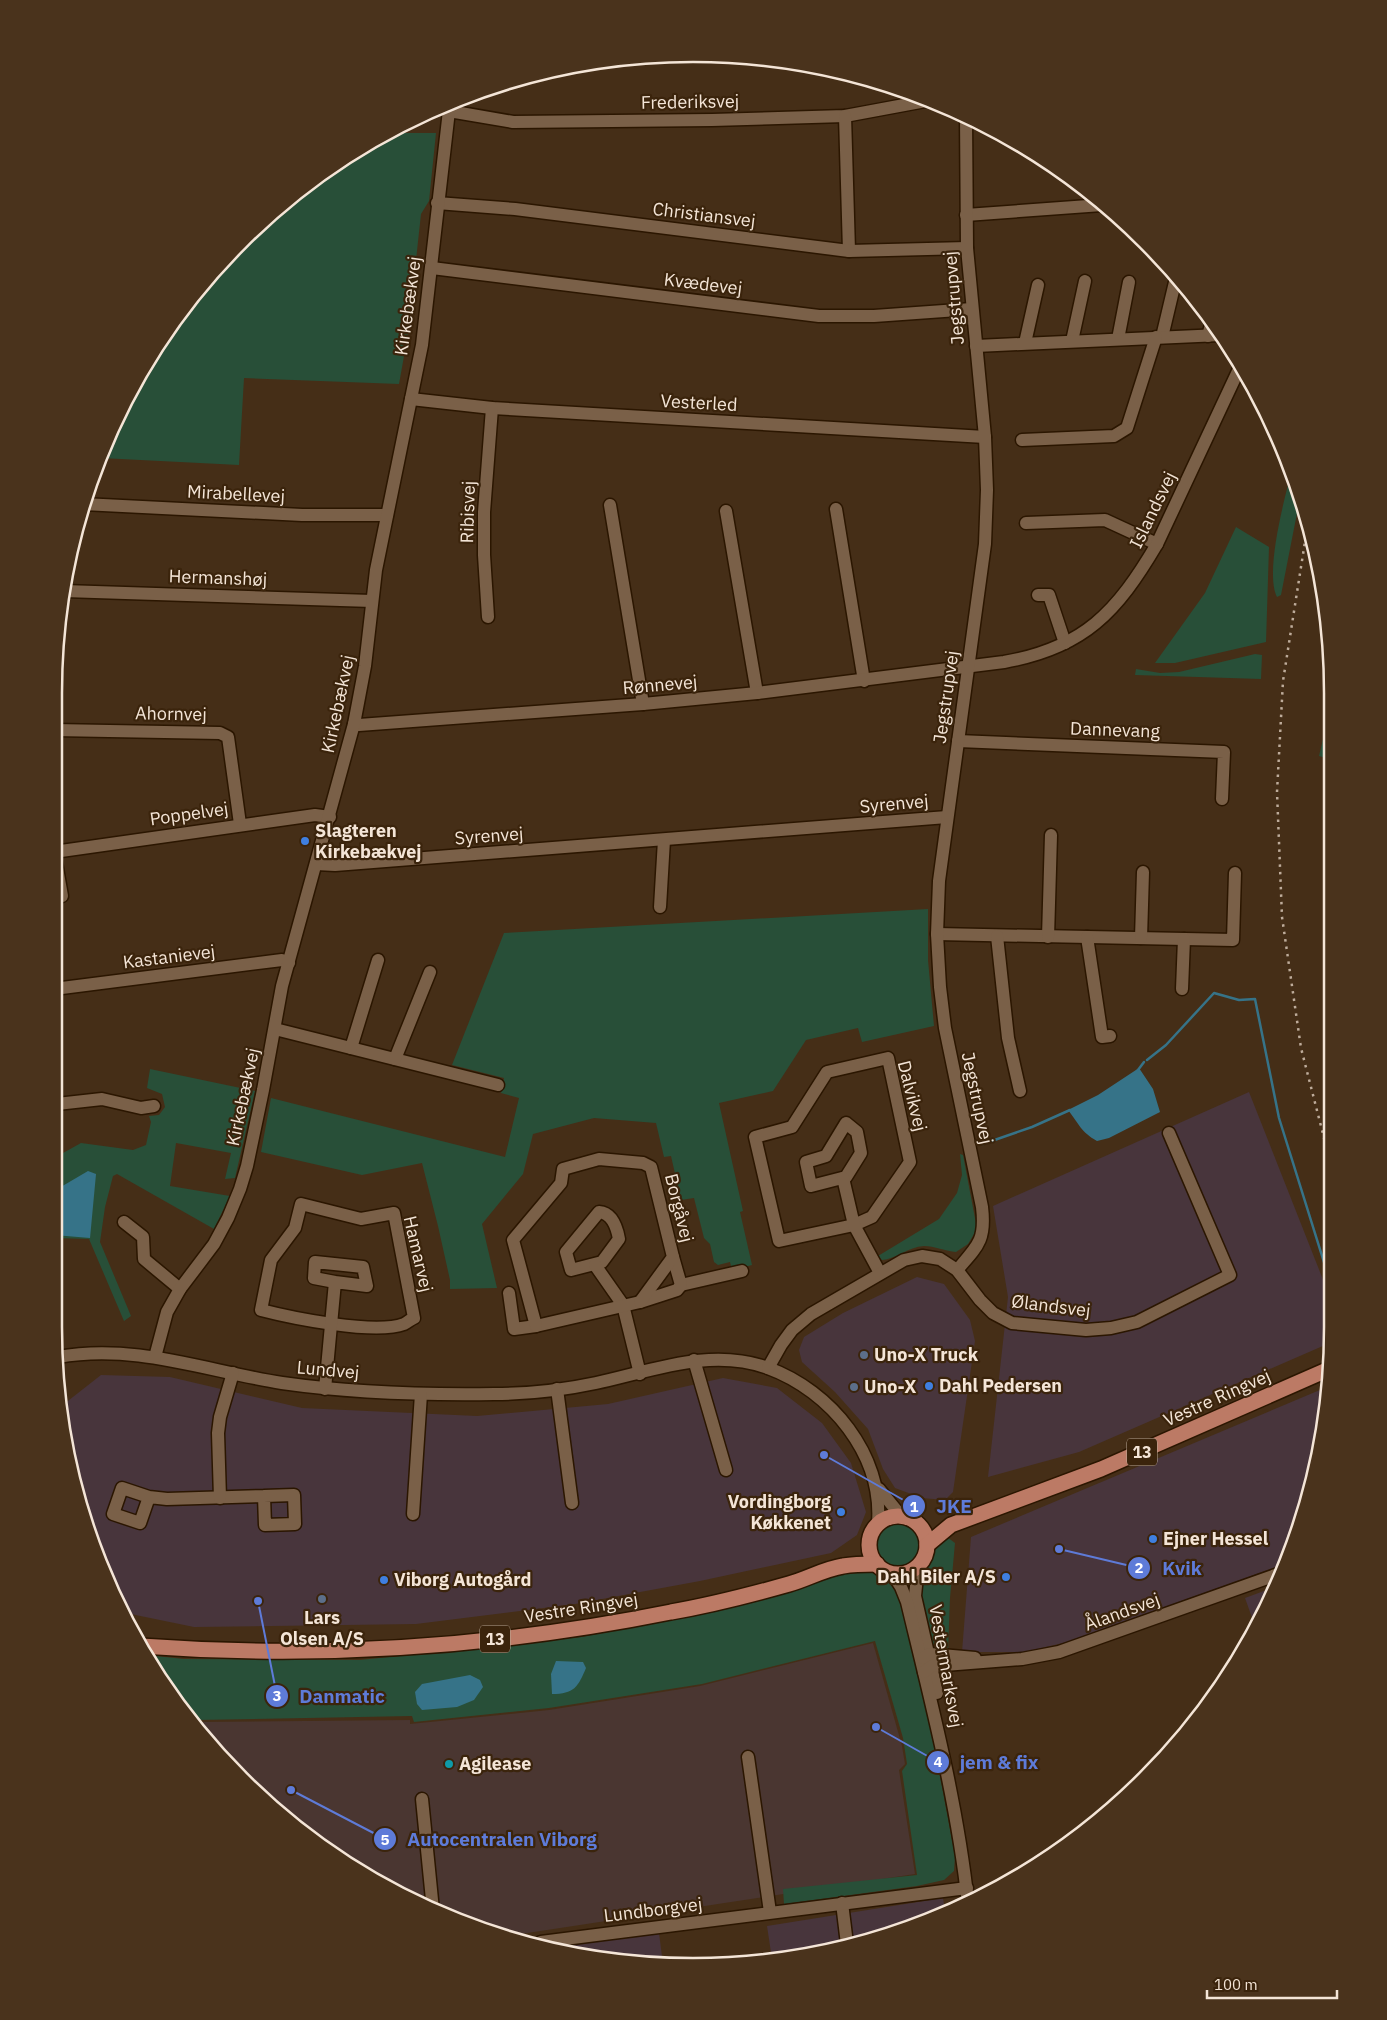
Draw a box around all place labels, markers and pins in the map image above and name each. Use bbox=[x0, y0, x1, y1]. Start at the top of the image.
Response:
place label: Slagteren Kirkebækvej bbox=[315, 819, 421, 863]
marker: Slagteren Kirkebækvej bbox=[299, 835, 311, 847]
place label: Uno-X Truck bbox=[874, 1343, 979, 1366]
marker: Uno-X Truck bbox=[858, 1349, 870, 1361]
place label: Dahl Pedersen bbox=[939, 1374, 1062, 1397]
place label: Uno-X bbox=[864, 1375, 916, 1398]
marker: Dahl Pedersen bbox=[923, 1380, 935, 1392]
marker: Uno-X bbox=[848, 1381, 860, 1393]
callout: JKE bbox=[901, 1489, 982, 1523]
place label: Vordingborg Køkkenet bbox=[728, 1490, 831, 1534]
marker: Vordingborg Køkkenet bbox=[835, 1506, 847, 1518]
place label: Ejner Hessel bbox=[1163, 1527, 1269, 1550]
marker: Ejner Hessel bbox=[1147, 1533, 1159, 1545]
callout: Kvik bbox=[1127, 1551, 1211, 1585]
place label: Dahl Biler A/S bbox=[877, 1565, 996, 1588]
place label: Viborg Autogård bbox=[394, 1568, 531, 1591]
marker: Dahl Biler A/S bbox=[1000, 1571, 1012, 1583]
marker: Viborg Autogård bbox=[378, 1574, 390, 1586]
marker: Lars Olsen A/S bbox=[316, 1593, 328, 1605]
place label: Lars Olsen A/S bbox=[280, 1606, 364, 1650]
callout: Danmatic bbox=[264, 1679, 395, 1713]
callout: jem & fix bbox=[925, 1745, 1049, 1779]
place label: Agilease bbox=[459, 1752, 531, 1775]
marker: Agilease bbox=[443, 1758, 455, 1770]
callout: Autocentralen Viborg bbox=[372, 1822, 607, 1856]

